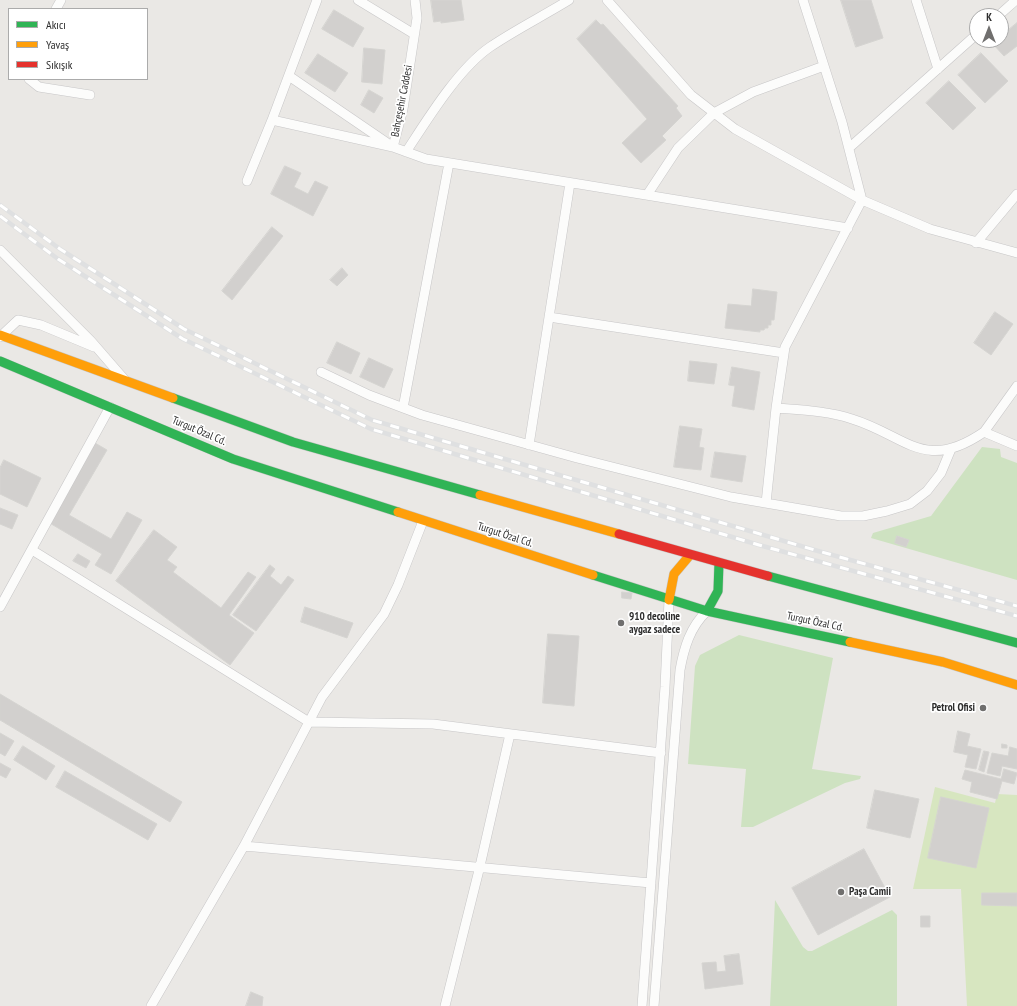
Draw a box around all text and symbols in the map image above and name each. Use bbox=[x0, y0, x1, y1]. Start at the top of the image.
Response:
legend bbox=[8, 8, 148, 80]
north arrow bbox=[969, 8, 1009, 48]
text: K bbox=[986, 10, 992, 24]
text: Akıcı bbox=[46, 17, 66, 32]
text: Yavaş bbox=[46, 37, 69, 52]
text: Sıkışık bbox=[46, 57, 72, 72]
street label: Bahçeşehir Caddesi bbox=[389, 64, 415, 138]
street label: Turgut Özal Cd. bbox=[170, 414, 228, 448]
street label: Turgut Özal Cd. bbox=[476, 520, 534, 550]
place label: 910 decoline aygaz sadece bbox=[629, 610, 680, 636]
street label: Turgut Özal Cd. bbox=[785, 610, 845, 634]
marker: 910 decoline aygaz sadece bbox=[616, 618, 626, 628]
place label: Petrol Ofisi bbox=[932, 701, 975, 715]
marker: Petrol Ofisi bbox=[978, 703, 988, 713]
place label: Paşa Camii bbox=[849, 885, 891, 899]
marker: Paşa Camii bbox=[836, 887, 846, 897]

